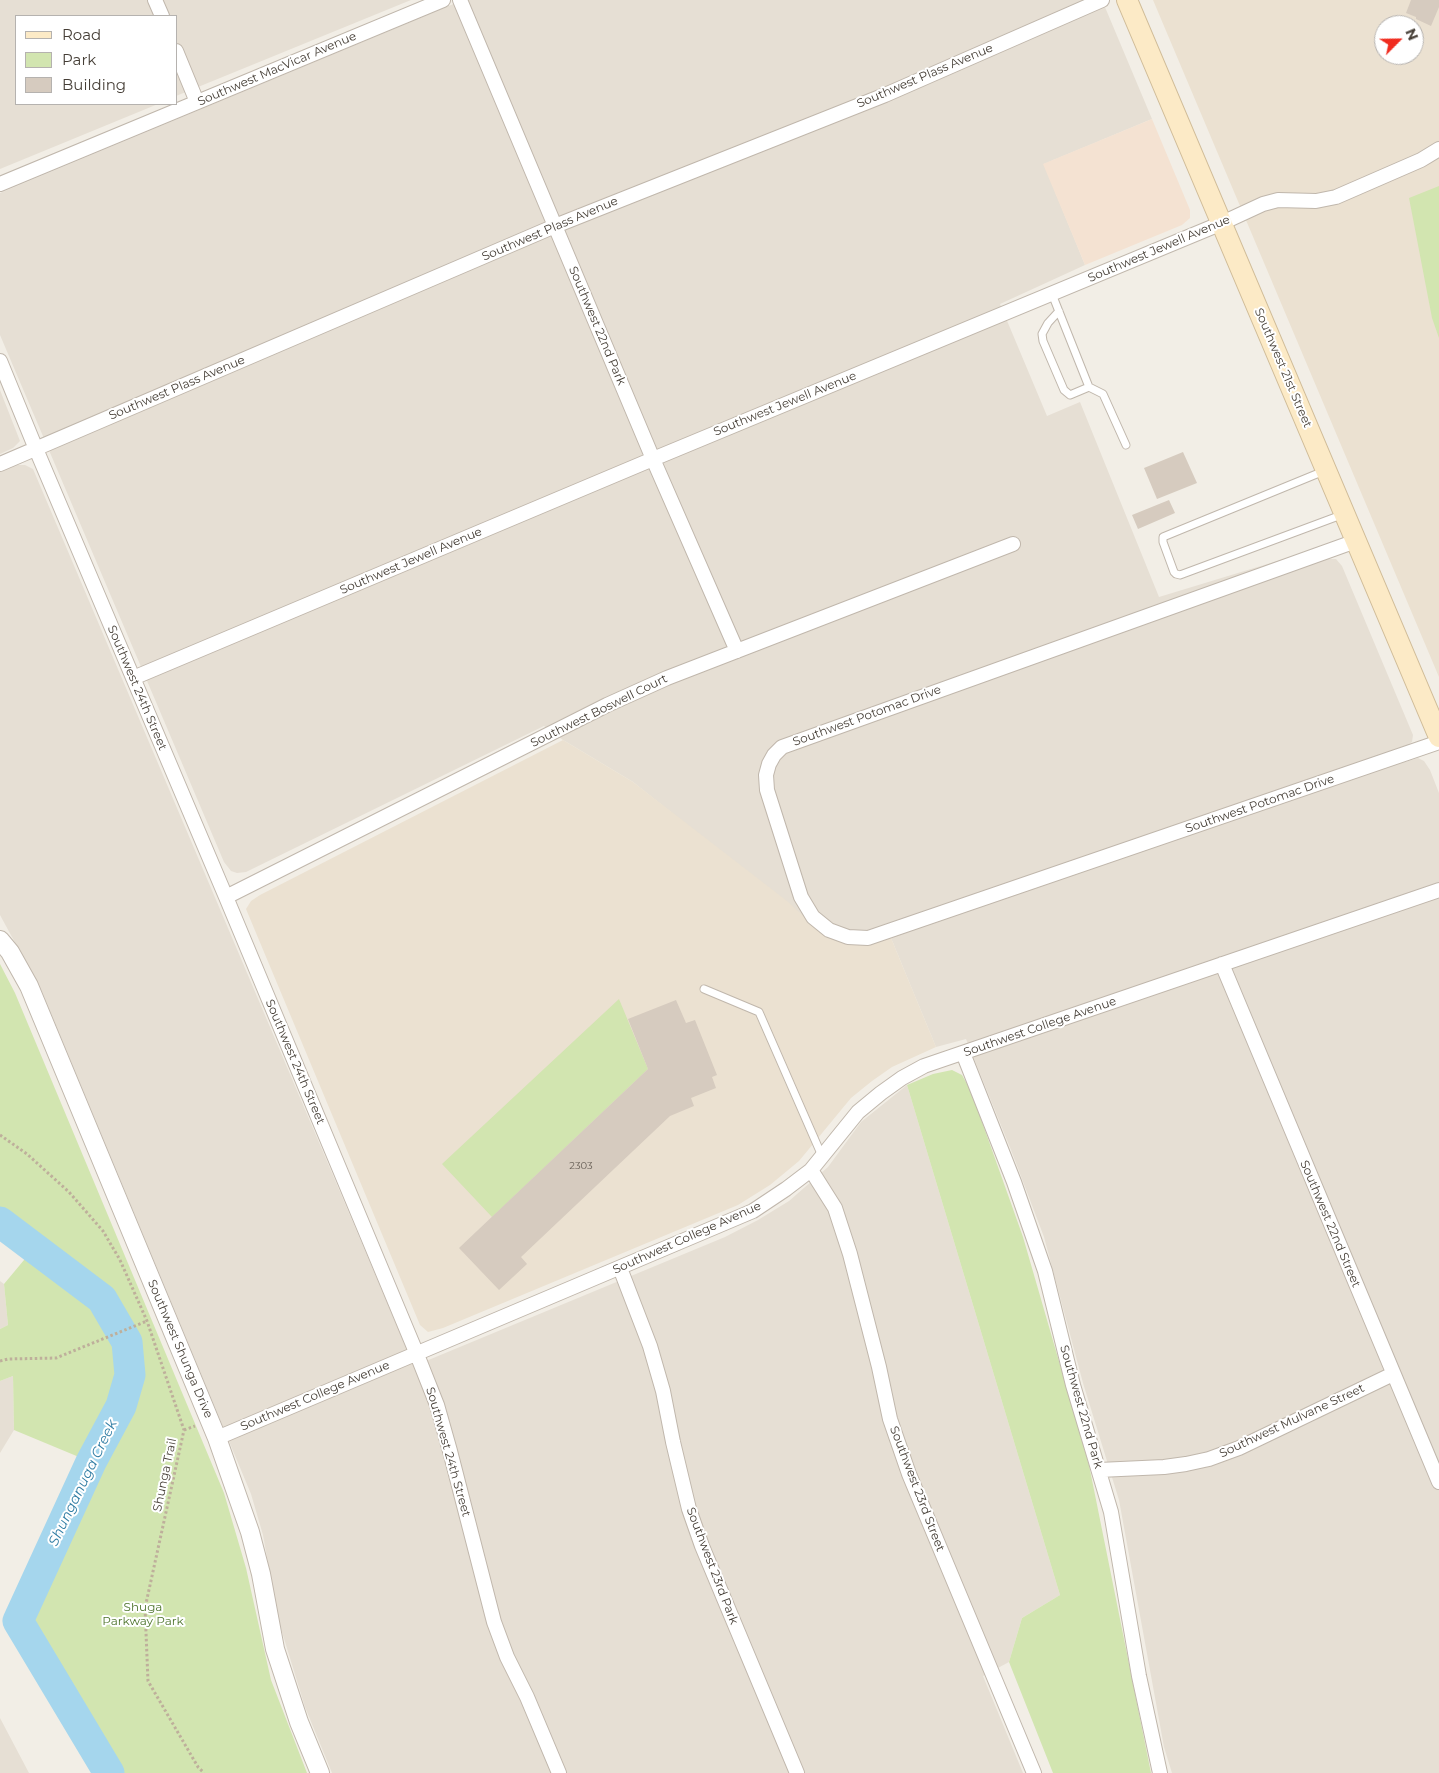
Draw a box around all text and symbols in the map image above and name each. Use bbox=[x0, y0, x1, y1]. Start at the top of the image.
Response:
legend bbox=[15, 15, 178, 105]
north arrow bbox=[1374, 15, 1424, 65]
text: Road bbox=[62, 25, 101, 44]
text: N bbox=[1401, 26, 1422, 43]
street label: Southwest MacVicar Avenue bbox=[195, 29, 359, 109]
street label: Southwest Plass Avenue bbox=[855, 41, 995, 111]
text: Park bbox=[62, 50, 96, 69]
text: Building bbox=[62, 75, 126, 94]
street label: Southwest Plass Avenue bbox=[480, 194, 620, 264]
street label: Southwest Jewell Avenue bbox=[1086, 212, 1232, 286]
street label: Southwest 22nd Park bbox=[565, 264, 629, 388]
street label: Southwest 21st Street bbox=[1251, 306, 1315, 430]
street label: Southwest Plass Avenue bbox=[107, 353, 247, 423]
street label: Southwest Jewell Avenue bbox=[711, 369, 859, 439]
street label: Southwest Jewell Avenue bbox=[338, 524, 484, 598]
street label: Southwest 24th Street bbox=[104, 623, 170, 753]
street label: Southwest Boswell Court bbox=[528, 672, 670, 750]
street label: Southwest Potomac Drive bbox=[791, 682, 943, 750]
street label: Southwest Potomac Drive bbox=[1184, 772, 1336, 836]
street label: Southwest College Avenue bbox=[962, 994, 1118, 1060]
street label: Southwest 24th Street bbox=[262, 997, 328, 1127]
street label: Southwest 22nd Street bbox=[1297, 1158, 1363, 1290]
house number: 2303 bbox=[569, 1160, 593, 1172]
street label: Southwest College Avenue bbox=[611, 1199, 763, 1277]
street label: Southwest Shunga Drive bbox=[144, 1278, 216, 1420]
street label: Southwest 22nd Park bbox=[1056, 1344, 1106, 1470]
street label: Southwest College Avenue bbox=[238, 1358, 392, 1434]
street label: Southwest Mulvane Street bbox=[1217, 1381, 1367, 1461]
street label: Southwest 24th Street bbox=[423, 1386, 473, 1518]
water label: Shunganuga Creek bbox=[45, 1417, 121, 1549]
street label: Southwest 23rd Street bbox=[886, 1424, 948, 1554]
street label: Shunga Trail bbox=[150, 1437, 180, 1513]
street label: Southwest 23rd Park bbox=[683, 1505, 741, 1627]
park label: Shuga Parkway Park bbox=[102, 1600, 184, 1628]

